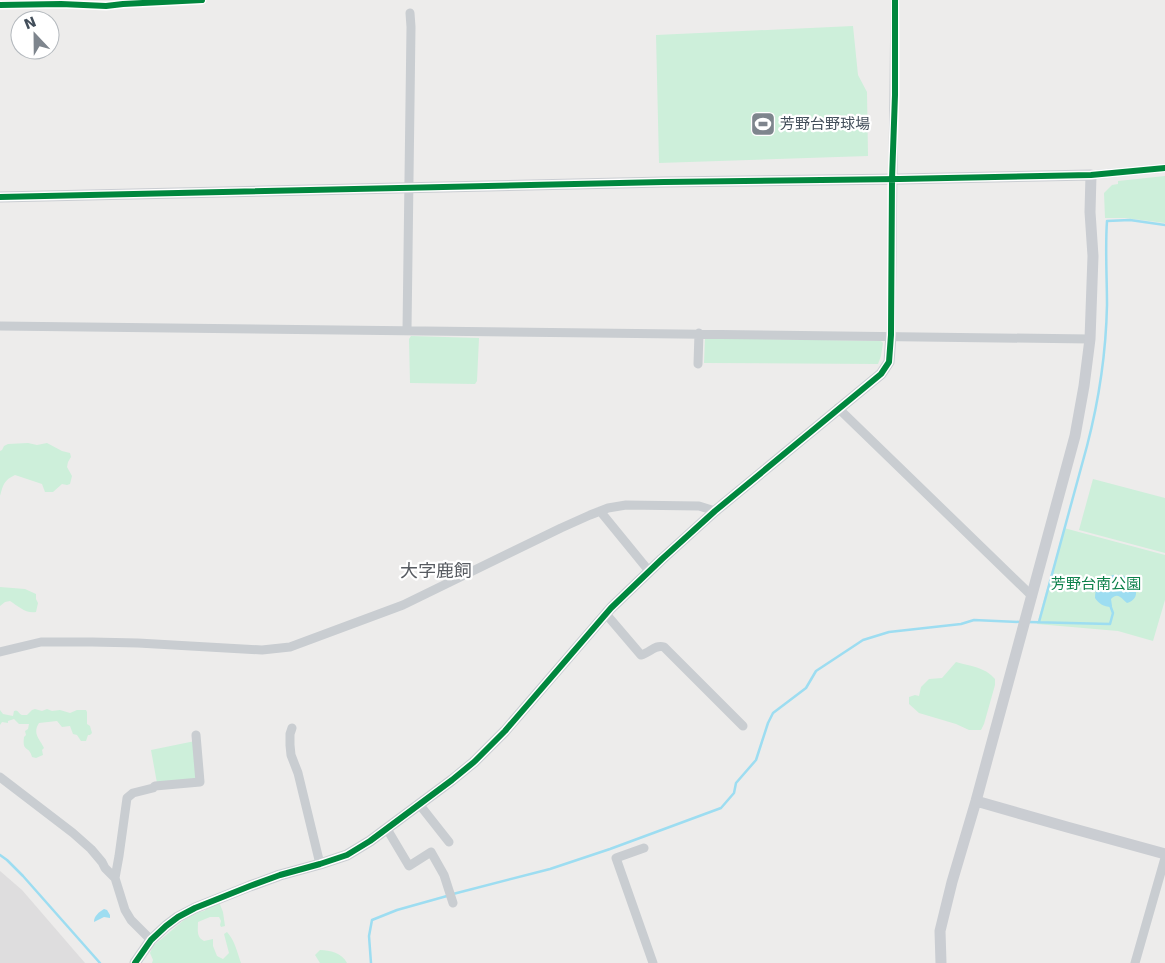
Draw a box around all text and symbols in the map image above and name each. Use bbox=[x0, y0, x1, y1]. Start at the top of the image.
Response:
north arrow bbox=[10, 10, 60, 60]
text: N bbox=[22, 13, 39, 33]
sports icon: 芳野台野球場 bbox=[750, 111, 776, 137]
place label: 芳野台野球場 bbox=[780, 115, 870, 133]
district label: 大字鹿飼 bbox=[400, 560, 472, 581]
park label: 芳野台南公園 bbox=[1051, 575, 1141, 593]

